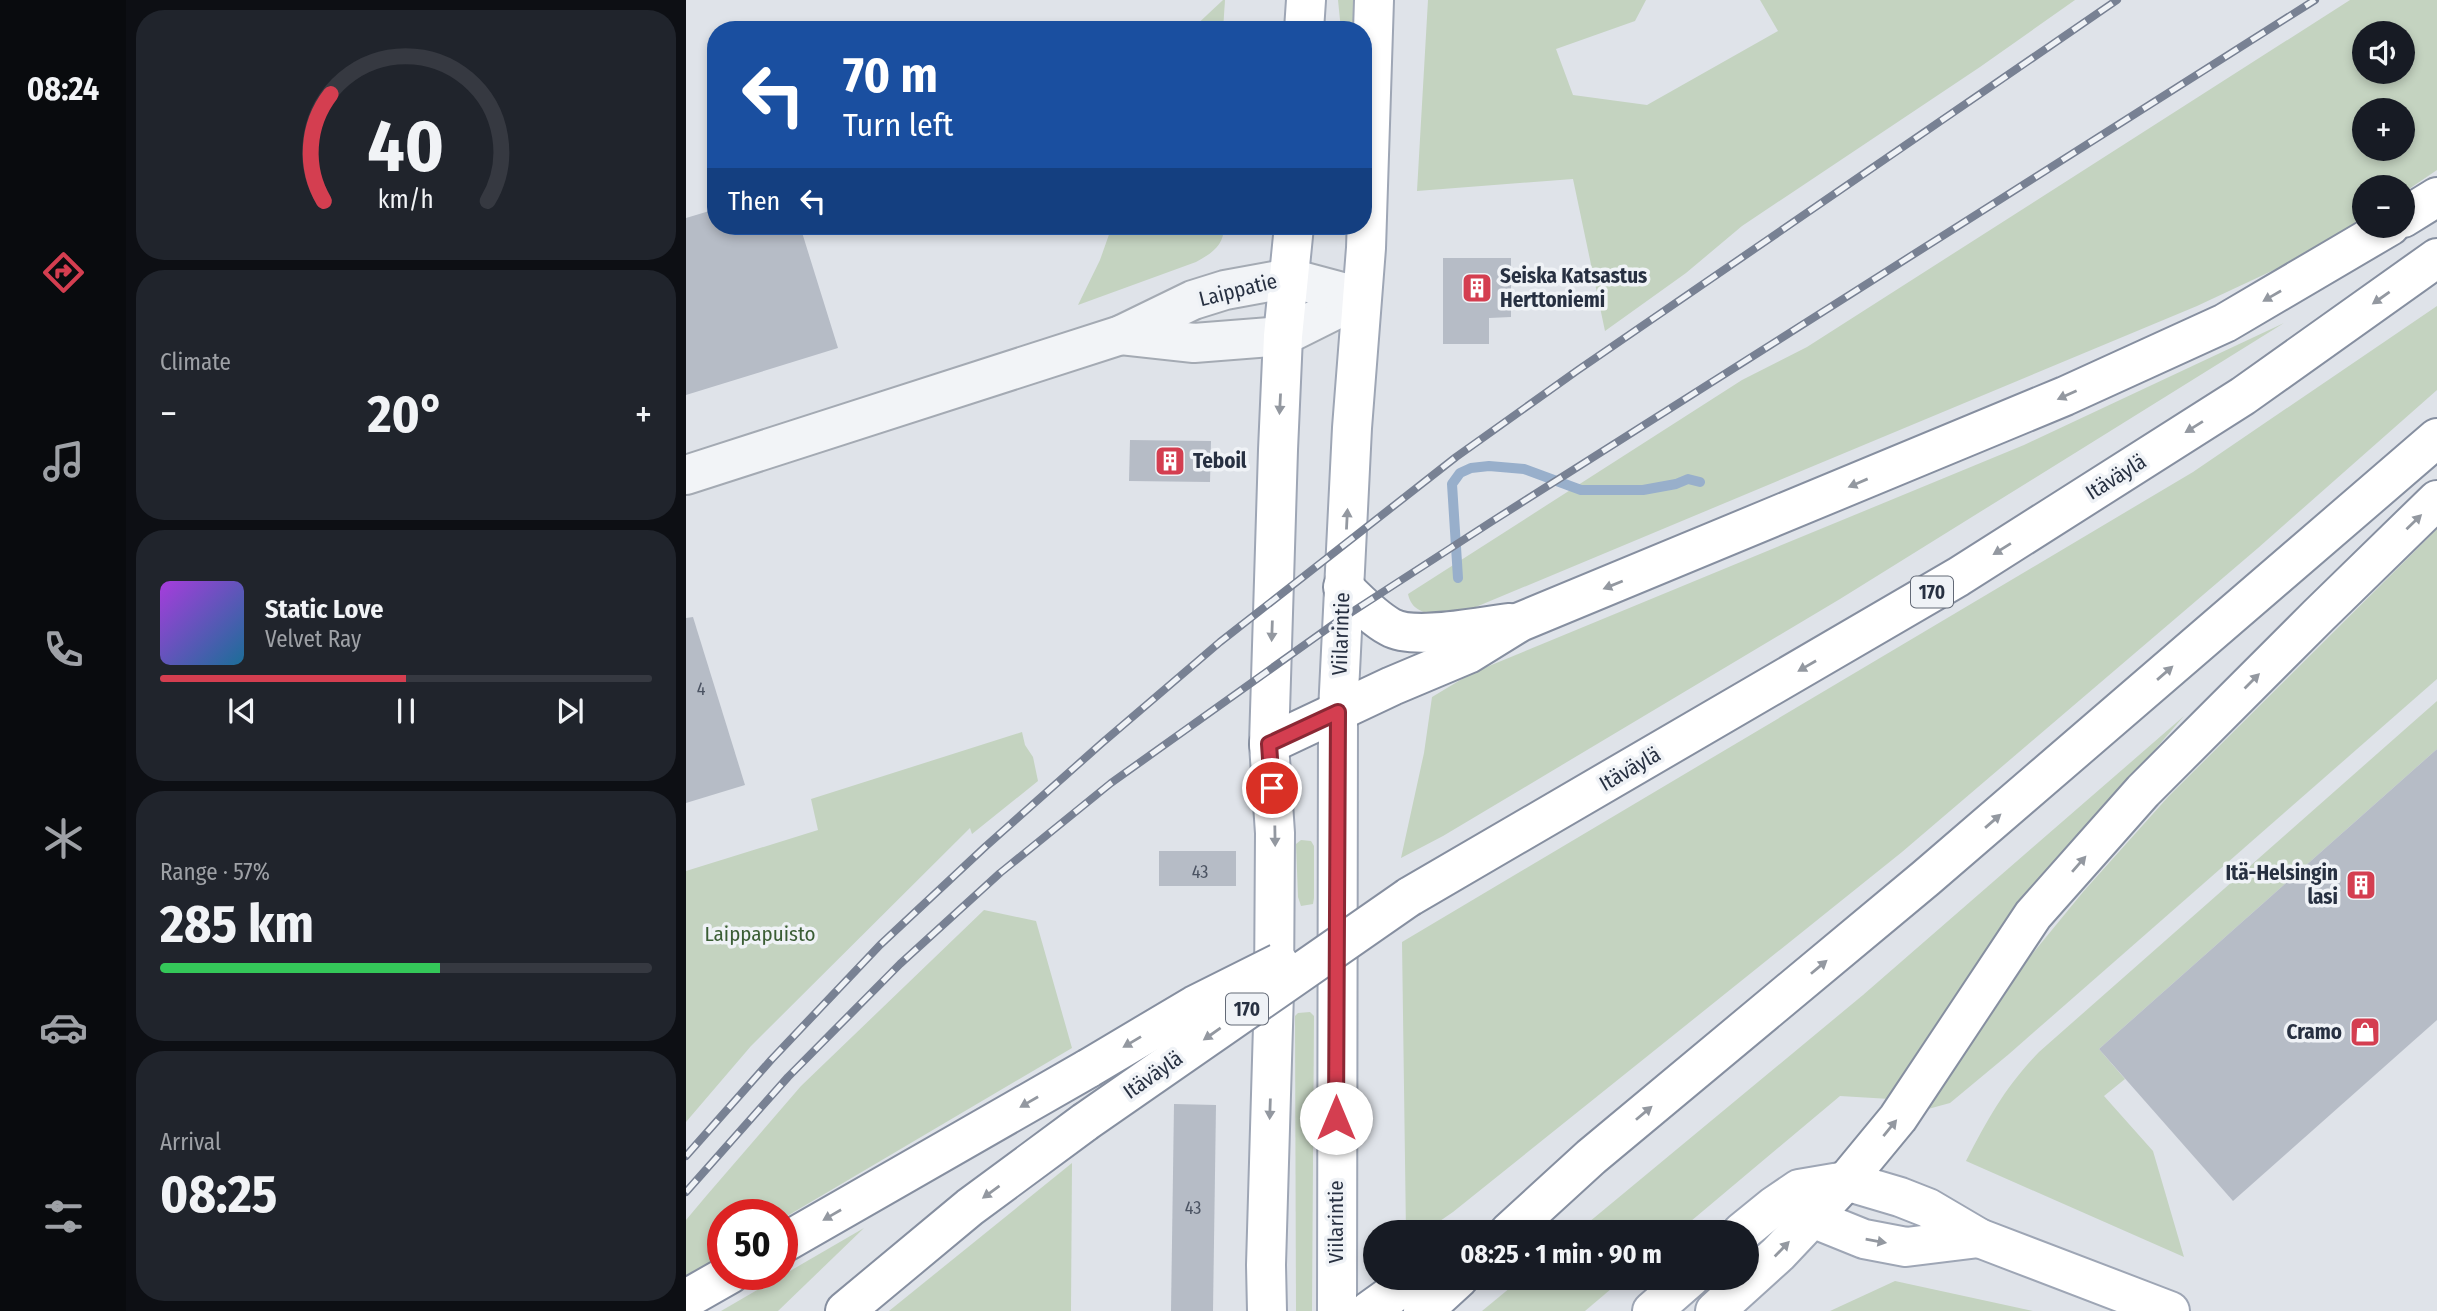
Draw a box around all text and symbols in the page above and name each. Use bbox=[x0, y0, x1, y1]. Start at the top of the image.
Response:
map controls bbox=[2352, 21, 2415, 238]
button: sound bbox=[2352, 21, 2415, 84]
text: 70 m bbox=[843, 46, 938, 105]
icon: left bbox=[728, 49, 819, 140]
text: 08:24 bbox=[27, 70, 99, 108]
button: + bbox=[2352, 98, 2415, 161]
text: 40 bbox=[367, 103, 445, 190]
text: Turn left bbox=[843, 106, 953, 144]
button: − bbox=[2352, 175, 2415, 238]
icon: left bbox=[794, 182, 832, 220]
text: km/h bbox=[378, 185, 434, 215]
text: Then bbox=[728, 186, 780, 217]
icon: directions bbox=[39, 248, 88, 297]
place label: Seiska Katsastus Herttoniemi bbox=[1500, 263, 1647, 313]
street label: Laippatie bbox=[1196, 268, 1280, 312]
building icon: Seiska Katsastus Herttoniemi bbox=[1460, 271, 1494, 305]
one-way arrow bbox=[2262, 290, 2282, 302]
one-way arrow bbox=[2372, 291, 2390, 305]
text: Climate bbox=[160, 348, 231, 376]
text: 20° bbox=[368, 383, 444, 446]
one-way arrow bbox=[2057, 389, 2077, 401]
text: − bbox=[160, 391, 177, 437]
text: + bbox=[635, 391, 652, 437]
one-way arrow bbox=[1274, 393, 1285, 415]
one-way arrow bbox=[2185, 420, 2204, 433]
icon: music bbox=[39, 437, 88, 486]
building icon: Teboil bbox=[1153, 444, 1187, 478]
place label: Teboil bbox=[1193, 448, 1247, 474]
street label: Itäväylä bbox=[2081, 448, 2151, 506]
one-way arrow bbox=[1847, 478, 1868, 489]
one-way arrow bbox=[1342, 508, 1353, 530]
one-way arrow bbox=[2406, 514, 2423, 531]
one-way arrow bbox=[1993, 542, 2012, 555]
road number: 170 bbox=[1911, 576, 1953, 608]
one-way arrow bbox=[1602, 579, 1623, 590]
street label: Viilarintie bbox=[1327, 592, 1355, 676]
text: Static Love bbox=[265, 594, 383, 625]
one-way arrow bbox=[1267, 620, 1278, 642]
icon: phone bbox=[39, 625, 88, 674]
text: Velvet Ray bbox=[265, 625, 361, 653]
one-way arrow bbox=[1797, 660, 1817, 672]
one-way arrow bbox=[2157, 666, 2174, 681]
one-way arrow bbox=[2244, 673, 2261, 690]
house number: 4 bbox=[697, 678, 706, 700]
icon: previous bbox=[223, 692, 261, 730]
icon: pause bbox=[387, 692, 425, 730]
icon: next bbox=[551, 692, 589, 730]
street label: Itäväylä bbox=[1595, 741, 1665, 797]
pin bbox=[1242, 758, 1302, 818]
icon: arrive bbox=[1253, 769, 1291, 807]
icon: climate bbox=[39, 814, 88, 863]
one-way arrow bbox=[1984, 814, 2001, 829]
one-way arrow bbox=[1269, 826, 1280, 848]
one-way arrow bbox=[2070, 856, 2086, 873]
text: Range · 57% bbox=[160, 858, 270, 886]
place label: Itä-Helsingin lasi bbox=[2225, 860, 2338, 910]
house number: 43 bbox=[1192, 861, 1208, 883]
building icon: Itä-Helsingin lasi bbox=[2344, 868, 2378, 902]
text: 285 km bbox=[160, 893, 314, 956]
park label: Laippapuisto bbox=[704, 921, 816, 947]
one-way arrow bbox=[1809, 960, 1827, 975]
road number: 170 bbox=[1226, 993, 1268, 1024]
icon: car bbox=[39, 1003, 88, 1052]
shop icon: Cramo bbox=[2348, 1015, 2382, 1049]
place label: Cramo bbox=[2286, 1019, 2342, 1045]
one-way arrow bbox=[1203, 1027, 1221, 1041]
one-way arrow bbox=[1122, 1036, 1141, 1049]
street label: Itäväylä bbox=[1118, 1045, 1188, 1105]
position arrow bbox=[1299, 1081, 1373, 1155]
one-way arrow bbox=[1020, 1096, 1039, 1108]
one-way arrow bbox=[1265, 1098, 1276, 1120]
one-way arrow bbox=[1635, 1106, 1652, 1121]
one-way arrow bbox=[1882, 1120, 1897, 1138]
text: Arrival bbox=[160, 1128, 221, 1156]
text: 08:25 bbox=[160, 1163, 277, 1226]
street label: Viilarintie bbox=[1323, 1180, 1349, 1264]
one-way arrow bbox=[982, 1185, 1000, 1199]
icon: filters bbox=[39, 1192, 88, 1241]
house number: 43 bbox=[1185, 1197, 1201, 1219]
speed limit sign: 50 bbox=[707, 1199, 798, 1290]
one-way arrow bbox=[823, 1209, 842, 1221]
one-way arrow bbox=[1865, 1236, 1887, 1247]
text: 08:25 · 1 min · 90 m bbox=[1460, 1239, 1662, 1270]
one-way arrow bbox=[1774, 1241, 1790, 1258]

